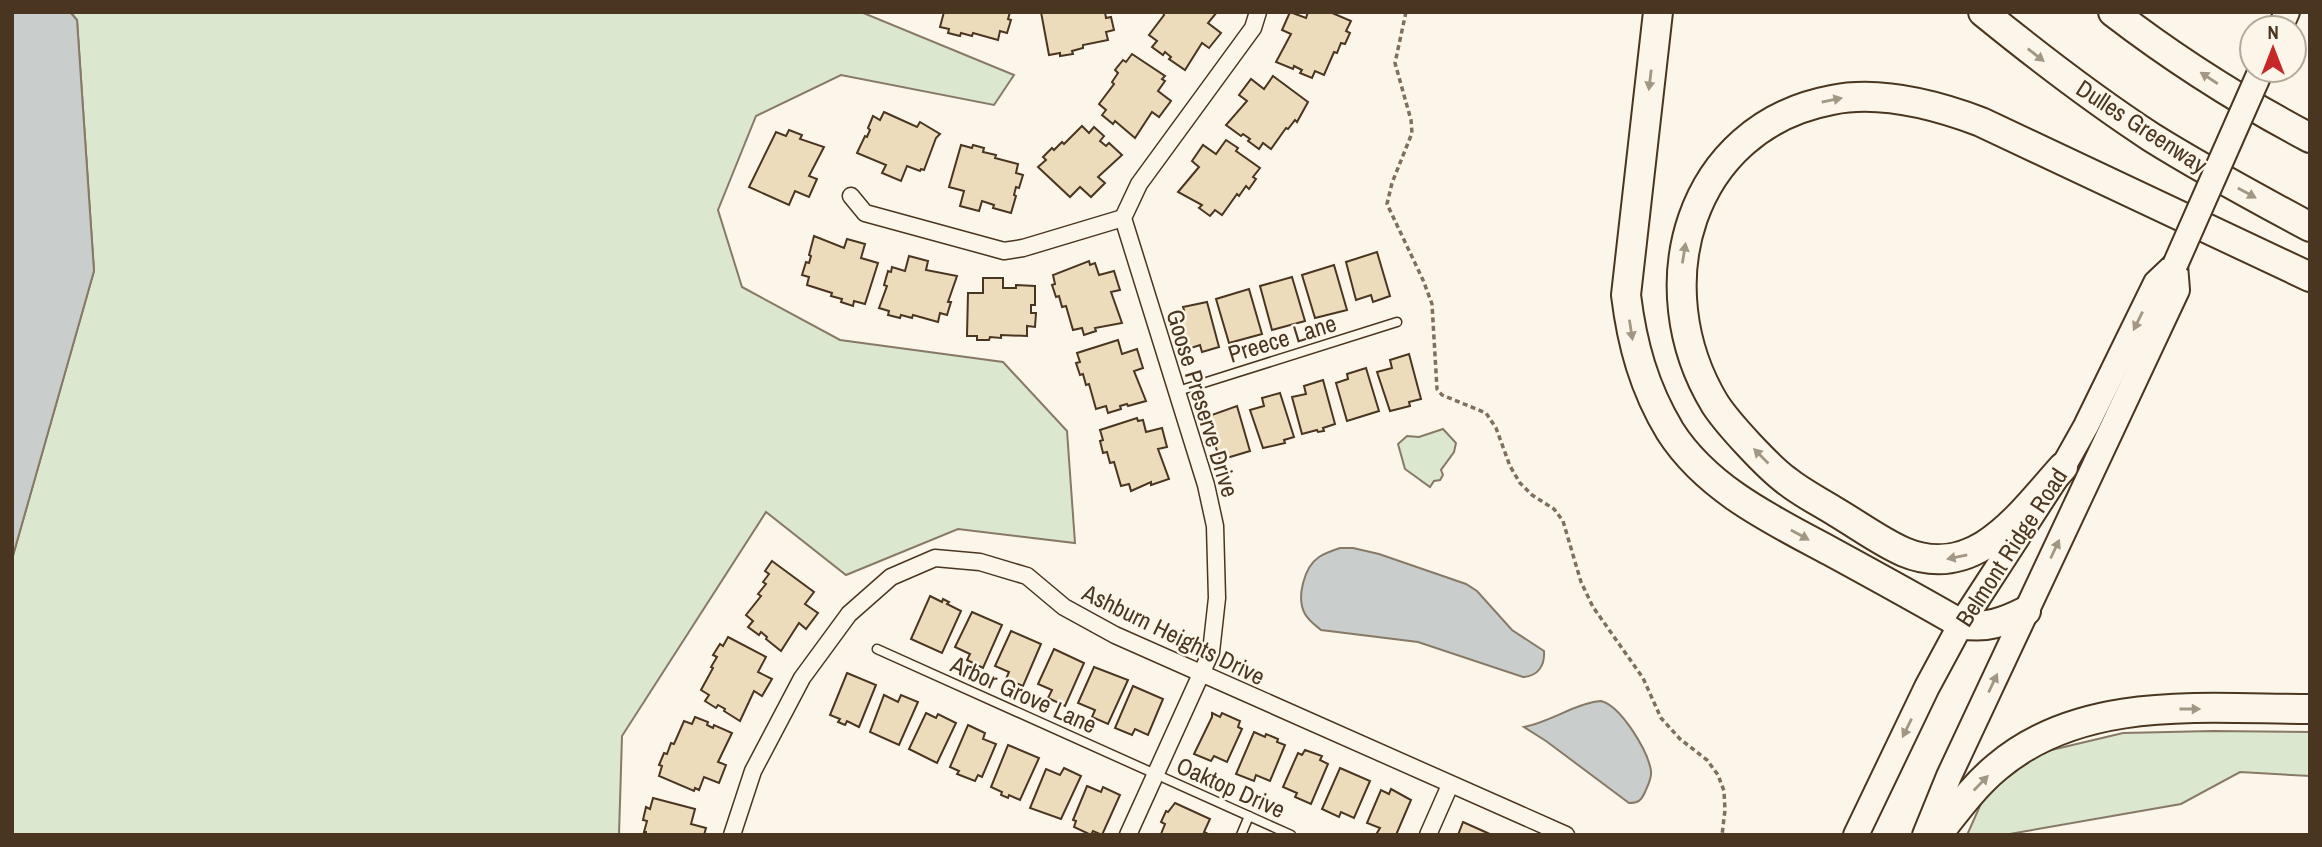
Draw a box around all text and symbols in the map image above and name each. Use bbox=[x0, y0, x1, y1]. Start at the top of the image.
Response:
north arrow bbox=[2238, 14, 2308, 84]
text: N bbox=[2267, 19, 2279, 45]
one-way arrow bbox=[2027, 47, 2045, 62]
one-way arrow bbox=[1644, 69, 1655, 91]
one-way arrow bbox=[2200, 71, 2219, 84]
street label: Dulles Greenway bbox=[2070, 72, 2214, 180]
one-way arrow bbox=[1821, 95, 1843, 106]
one-way arrow bbox=[2237, 187, 2256, 199]
one-way arrow bbox=[1679, 241, 1690, 263]
street label: Goose Preserve Drive bbox=[1159, 305, 1247, 501]
street label: Preece Lane bbox=[1224, 306, 1340, 370]
one-way arrow bbox=[2132, 311, 2143, 331]
one-way arrow bbox=[1626, 319, 1637, 341]
one-way arrow bbox=[1753, 448, 1769, 465]
street label: Belmont Ridge Road bbox=[1948, 462, 2074, 632]
one-way arrow bbox=[1790, 528, 1810, 540]
one-way arrow bbox=[2049, 539, 2061, 559]
one-way arrow bbox=[1946, 551, 1968, 562]
street label: Ashburn Heights Drive bbox=[1077, 576, 1270, 692]
street label: Arbor Grove Lane bbox=[945, 647, 1102, 740]
one-way arrow bbox=[1987, 673, 1999, 693]
one-way arrow bbox=[2179, 703, 2201, 715]
one-way arrow bbox=[1901, 718, 1913, 738]
street label: Oaktop Drive bbox=[1172, 749, 1290, 825]
one-way arrow bbox=[1973, 774, 1990, 791]

